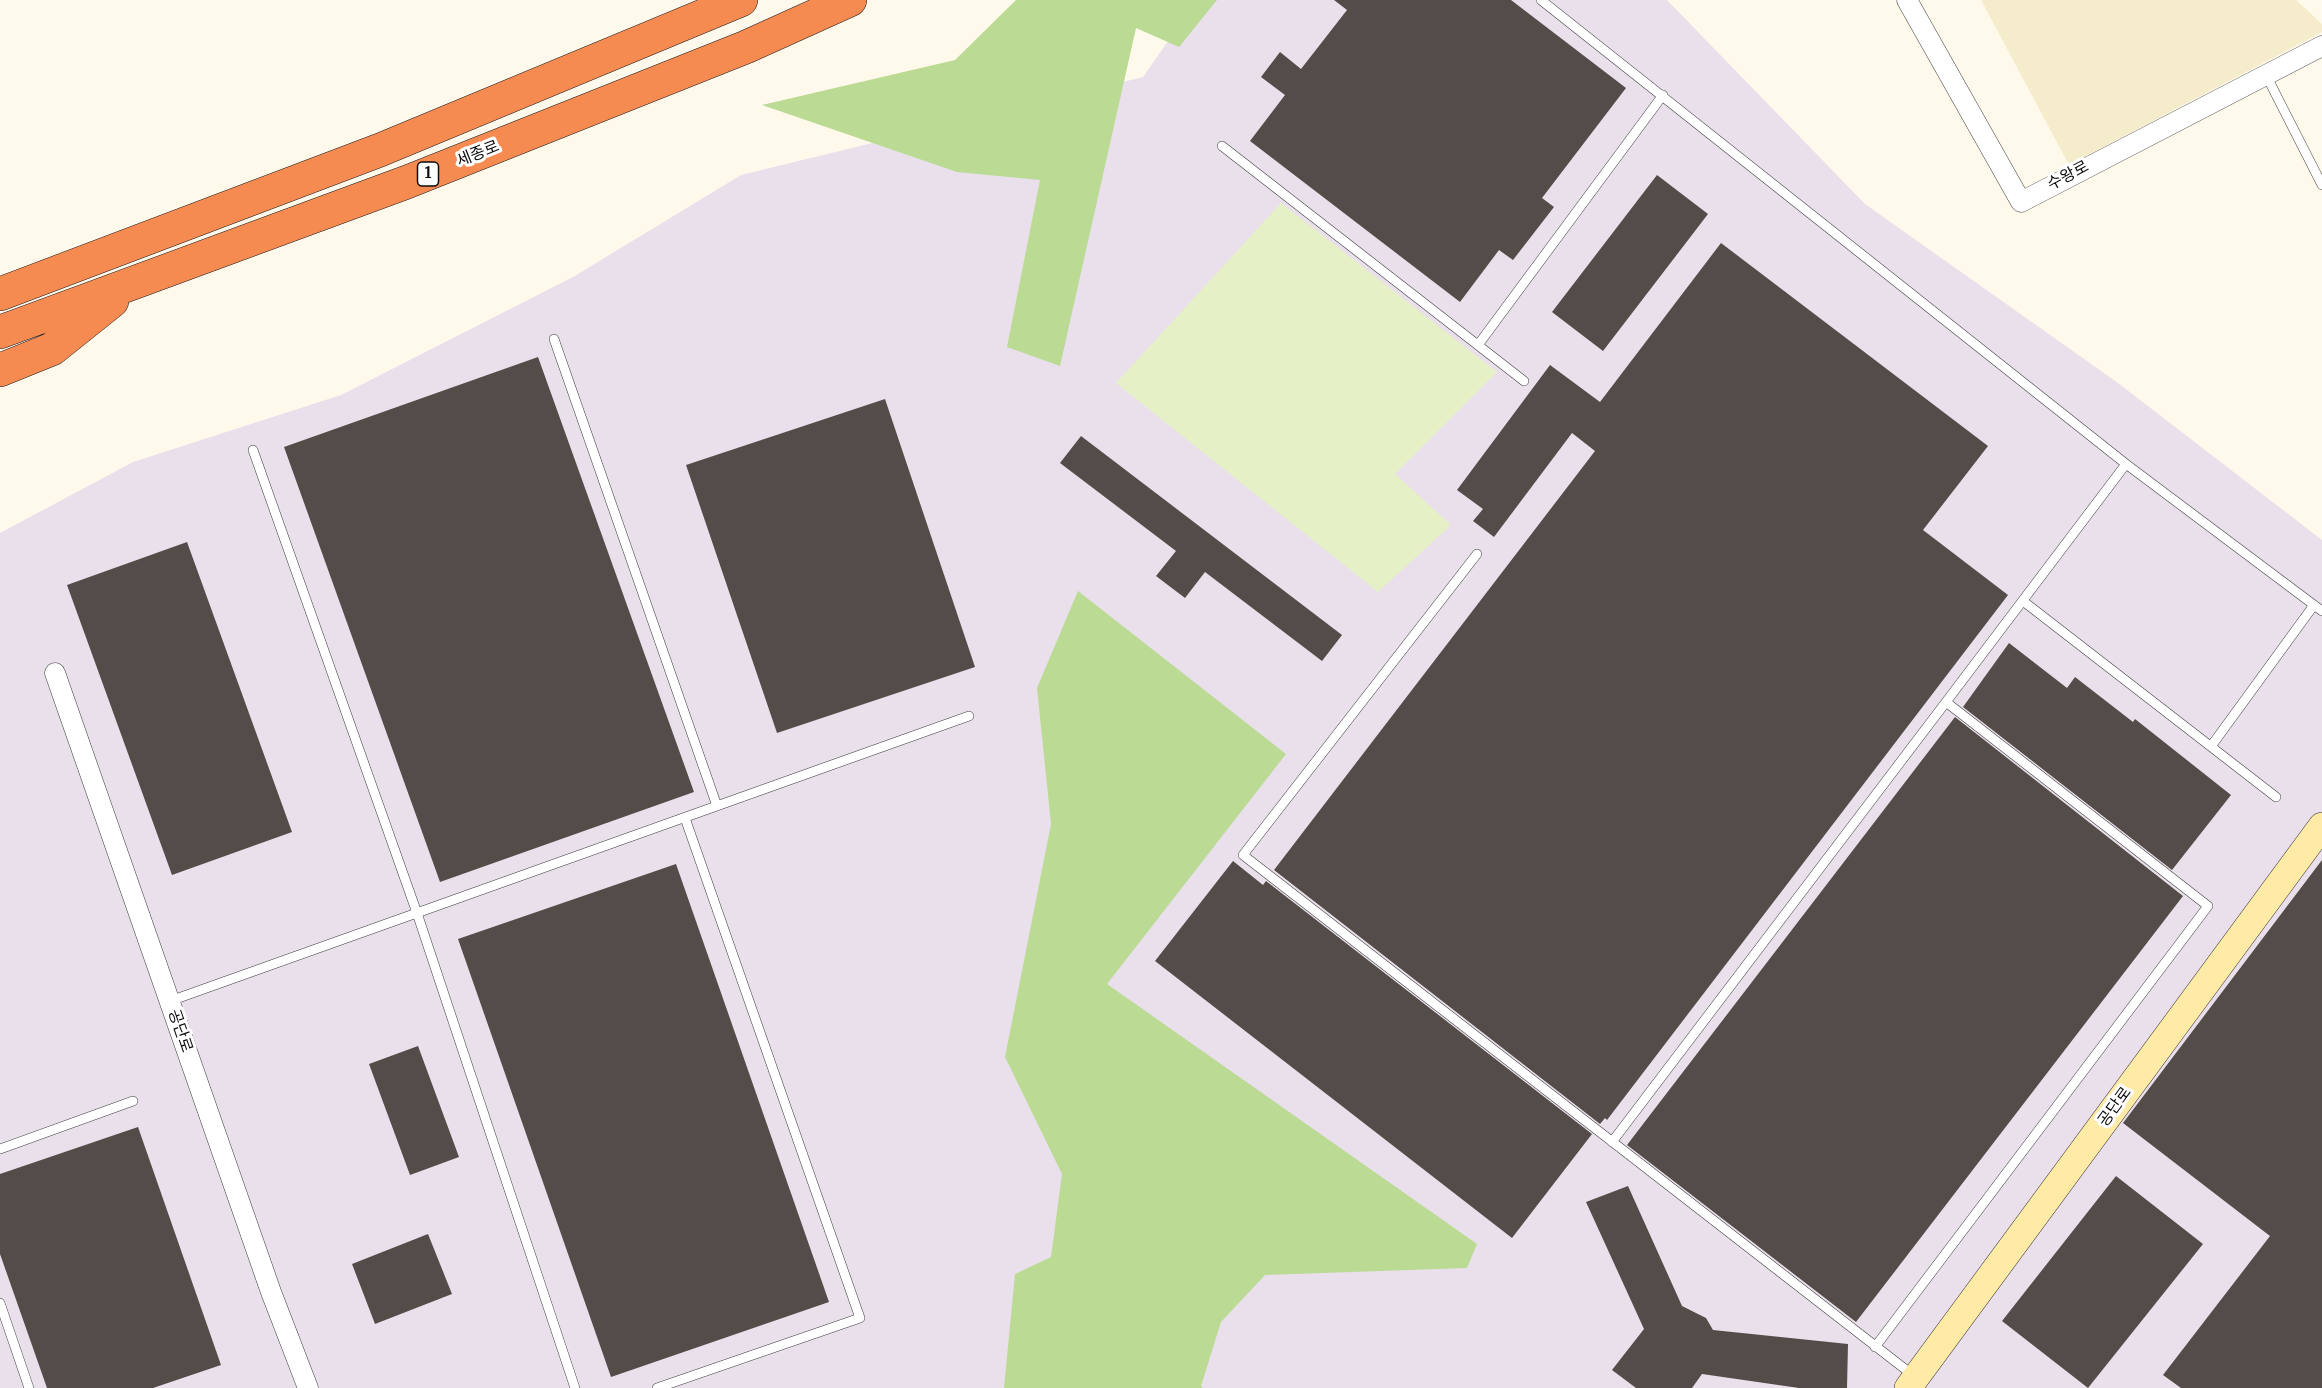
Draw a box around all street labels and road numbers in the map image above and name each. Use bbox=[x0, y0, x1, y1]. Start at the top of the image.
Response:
street label: 세종로 bbox=[454, 137, 502, 171]
street label: 수왕로 bbox=[2044, 157, 2092, 195]
road number: 1 bbox=[418, 162, 438, 186]
street label: 공단로 bbox=[164, 1007, 196, 1055]
street label: 공단로 bbox=[2094, 1083, 2136, 1131]

